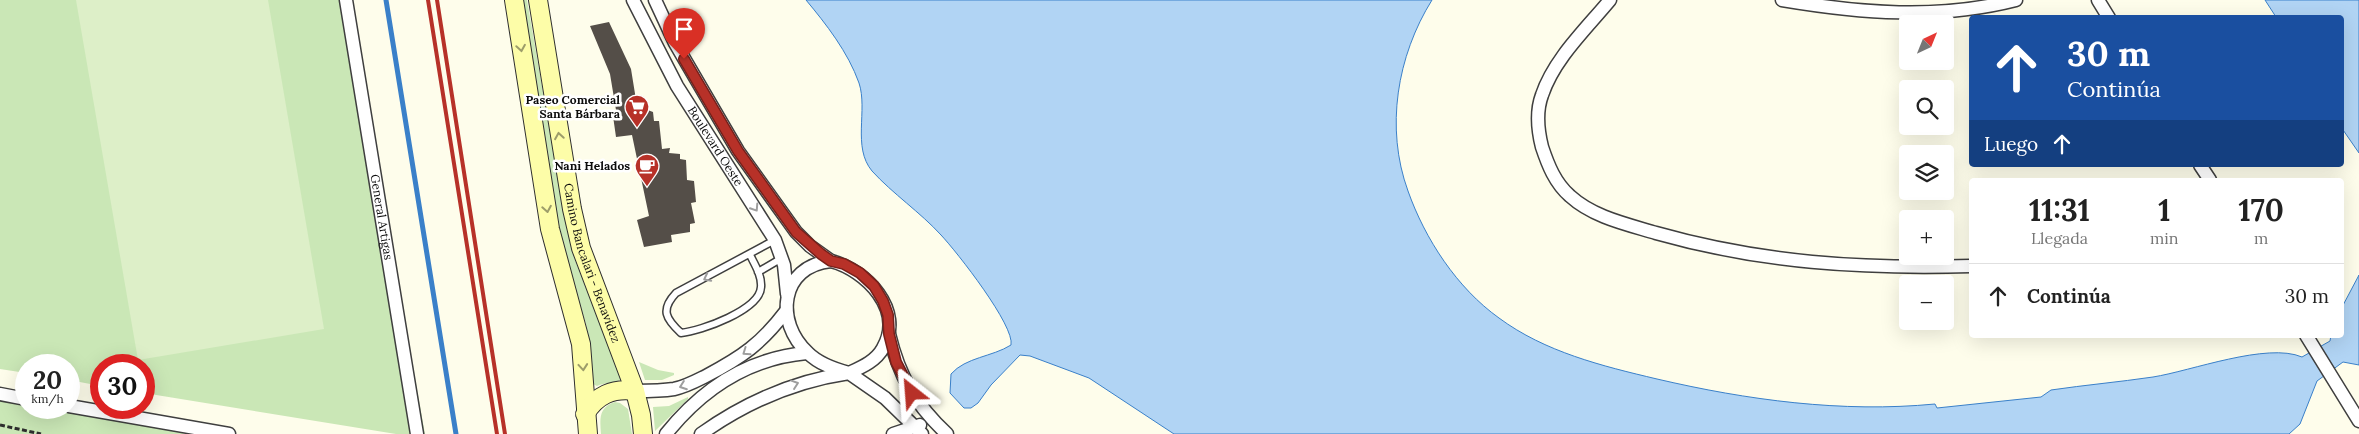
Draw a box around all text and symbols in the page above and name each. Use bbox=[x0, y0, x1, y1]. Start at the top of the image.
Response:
pin bbox=[663, 8, 705, 59]
icon: arrive bbox=[670, 15, 698, 43]
north arrow bbox=[1899, 15, 1954, 70]
map controls bbox=[1899, 15, 1954, 330]
text: 30 m bbox=[2067, 31, 2150, 76]
icon: ahead bbox=[1984, 35, 2049, 100]
one-way arrow bbox=[515, 45, 526, 53]
text: Continúa bbox=[2067, 75, 2161, 103]
button: search bbox=[1899, 80, 1954, 135]
place label: Paseo Comercial Santa Bárbara bbox=[526, 92, 621, 121]
supermarket icon: Paseo Comercial Santa Bárbara bbox=[624, 94, 650, 128]
street label: Boulevard Oeste bbox=[685, 103, 747, 189]
icon: ahead bbox=[2048, 130, 2076, 158]
one-way arrow bbox=[555, 131, 565, 140]
text: Luego bbox=[1984, 132, 2038, 156]
button: layers bbox=[1899, 145, 1954, 200]
cafe icon: Nani Helados bbox=[634, 153, 660, 187]
place label: Nani Helados bbox=[554, 158, 630, 173]
street label: General Artigas bbox=[368, 173, 396, 261]
street label: Camino Bancalari - Benavídez bbox=[561, 182, 624, 345]
text: 11:31 bbox=[2029, 191, 2090, 229]
text: 1 bbox=[2158, 191, 2170, 229]
text: 170 bbox=[2239, 191, 2284, 229]
one-way arrow bbox=[749, 202, 758, 211]
one-way arrow bbox=[541, 204, 551, 213]
button: + bbox=[1899, 210, 1954, 265]
text: Llegada bbox=[2031, 228, 2088, 248]
text: min bbox=[2150, 228, 2178, 248]
text: m bbox=[2254, 228, 2268, 248]
one-way arrow bbox=[703, 272, 712, 282]
button: − bbox=[1899, 275, 1954, 330]
icon: ahead bbox=[1984, 282, 2012, 310]
text: Continúa bbox=[2027, 284, 2111, 308]
text: 30 m bbox=[2285, 284, 2329, 308]
one-way arrow bbox=[742, 346, 752, 355]
speed limit sign: 30 bbox=[90, 354, 155, 419]
one-way arrow bbox=[577, 363, 588, 371]
text: 20 bbox=[33, 364, 62, 396]
position arrow bbox=[885, 366, 937, 418]
one-way arrow bbox=[680, 380, 688, 390]
one-way arrow bbox=[790, 380, 799, 390]
text: km/h bbox=[31, 391, 64, 406]

